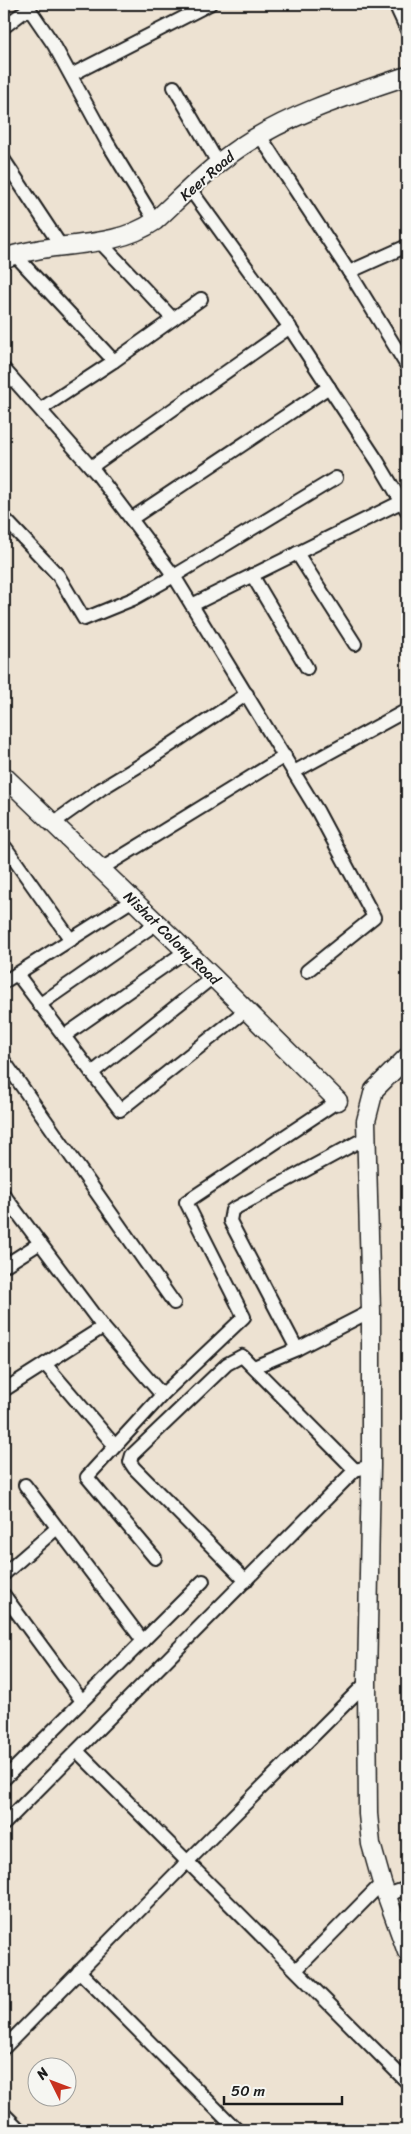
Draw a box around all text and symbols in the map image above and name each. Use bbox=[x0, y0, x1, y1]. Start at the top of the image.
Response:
street label: Keer Road bbox=[173, 144, 241, 208]
street label: Nishat Colony Road bbox=[117, 884, 228, 992]
north arrow bbox=[28, 2056, 78, 2106]
text: N bbox=[30, 2061, 55, 2086]
scale bar bbox=[224, 2074, 341, 2106]
text: 50 m bbox=[231, 2078, 266, 2104]

